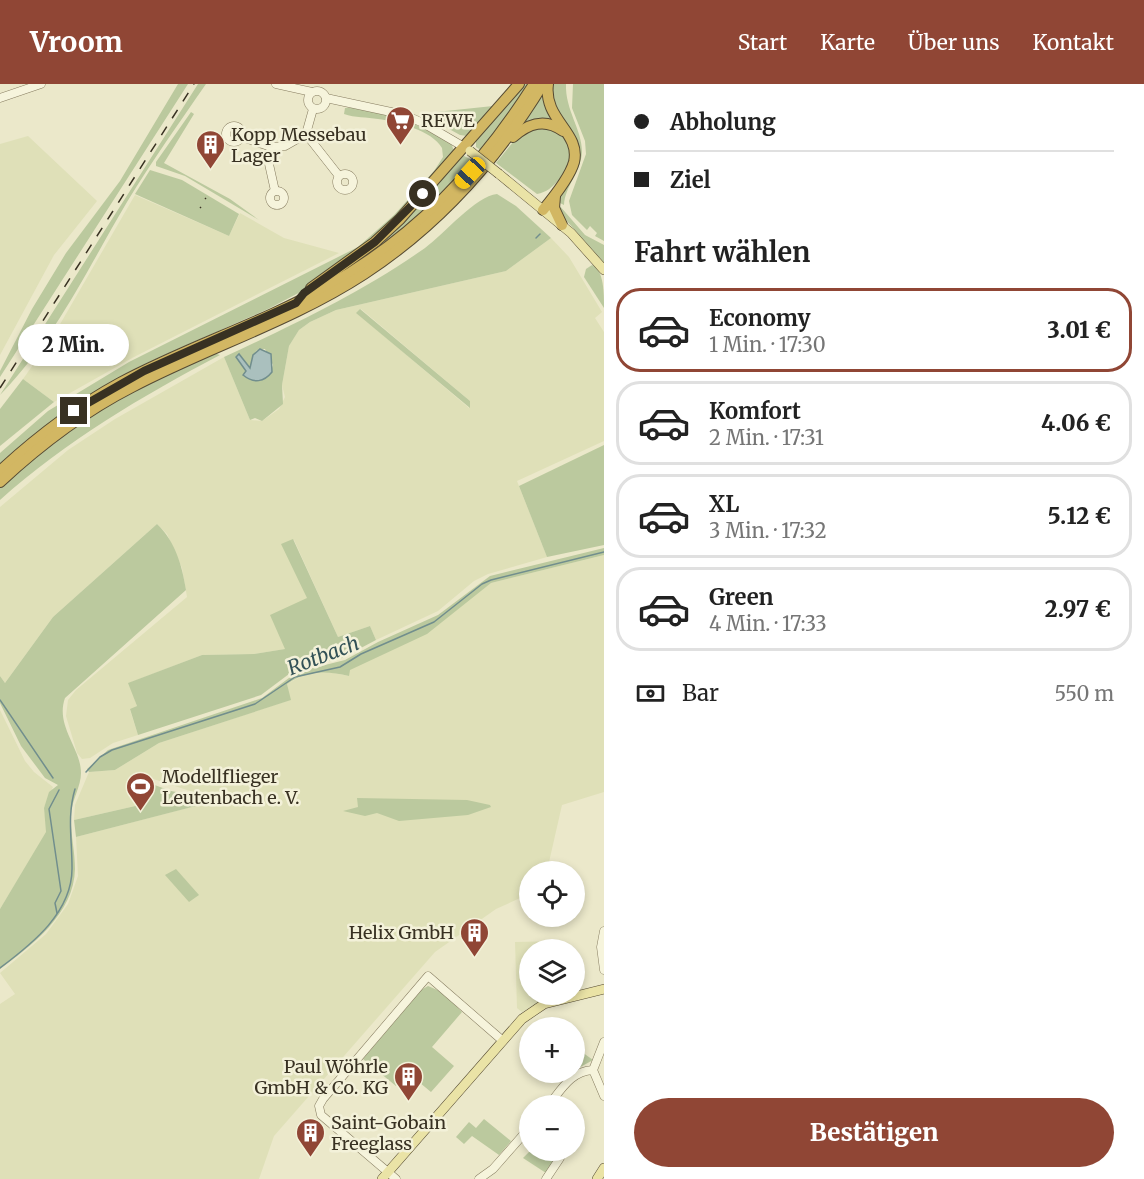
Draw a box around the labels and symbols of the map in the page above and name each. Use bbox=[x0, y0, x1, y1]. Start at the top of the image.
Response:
supermarket icon: REWE bbox=[384, 104, 416, 146]
place label: REWE bbox=[421, 109, 475, 132]
place label: Kopp Messebau Lager bbox=[231, 123, 366, 167]
building icon: Kopp Messebau Lager bbox=[194, 128, 226, 170]
car bbox=[451, 154, 489, 192]
route start bbox=[409, 180, 436, 207]
callout: 2 Min. bbox=[19, 324, 130, 366]
route end bbox=[60, 397, 87, 424]
water label: Rotbach bbox=[284, 630, 362, 680]
place label: Modellflieger Leutenbach e. V. bbox=[162, 765, 300, 809]
sports icon: Modellflieger Leutenbach e. V. bbox=[125, 770, 157, 812]
building icon: Helix GmbH bbox=[459, 916, 491, 958]
place label: Helix GmbH bbox=[349, 921, 454, 944]
place label: Paul Wöhrle GmbH & Co. KG bbox=[255, 1055, 388, 1099]
building icon: Paul Wöhrle GmbH & Co. KG bbox=[393, 1060, 425, 1102]
place label: Saint-Gobain Freeglass bbox=[331, 1111, 446, 1155]
building icon: Saint-Gobain Freeglass bbox=[294, 1116, 326, 1158]

